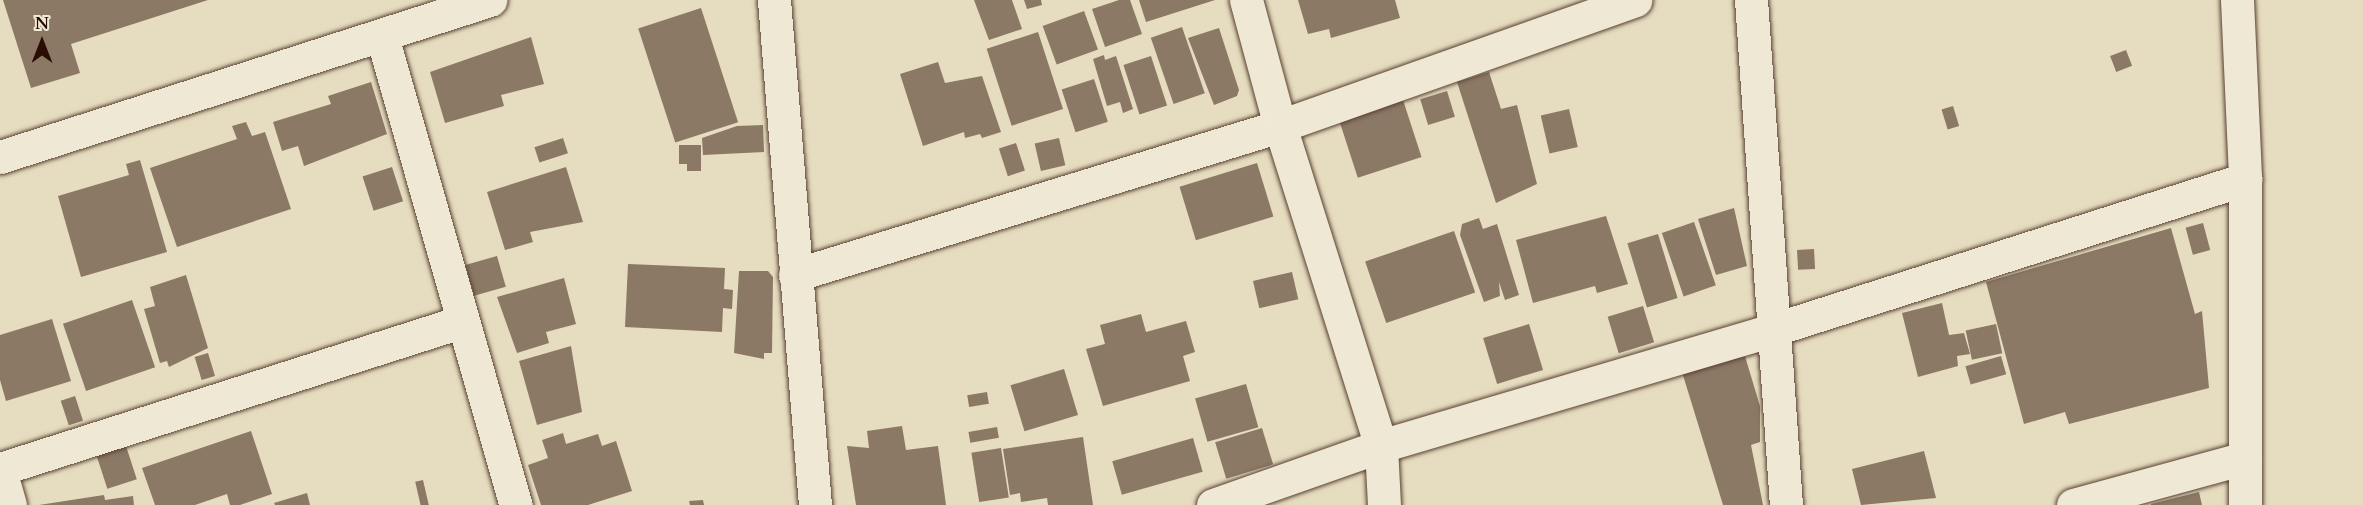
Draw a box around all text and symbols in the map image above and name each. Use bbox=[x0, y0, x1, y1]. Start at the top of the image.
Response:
north arrow bbox=[12, 12, 72, 72]
text: N bbox=[35, 13, 49, 35]

